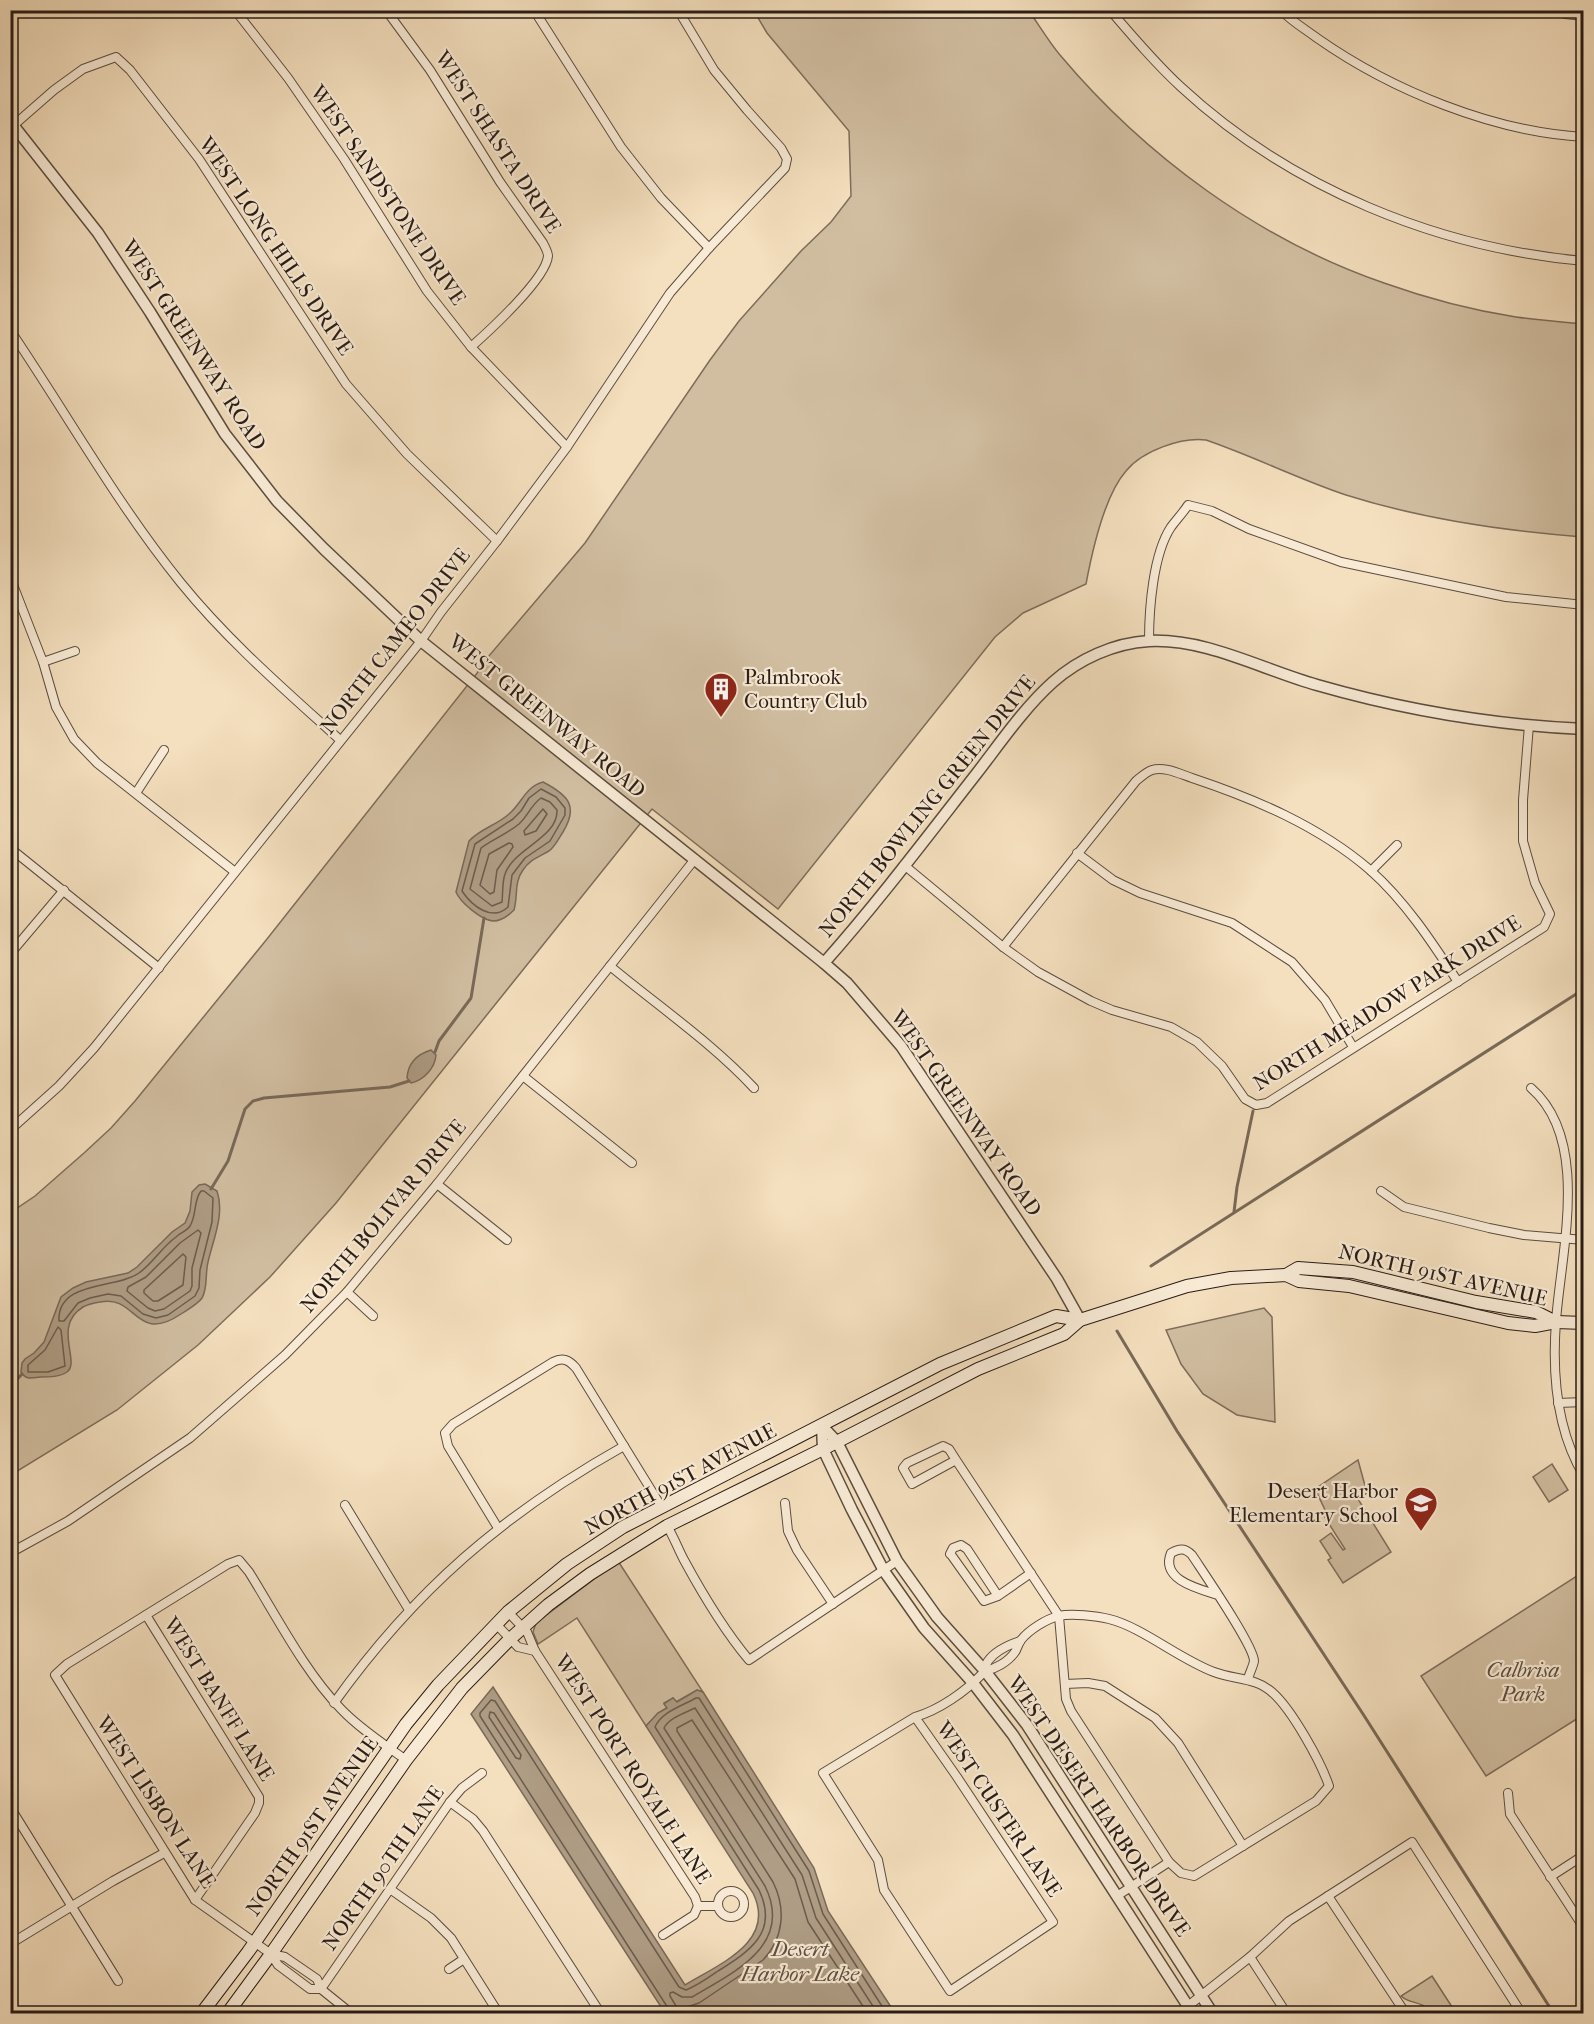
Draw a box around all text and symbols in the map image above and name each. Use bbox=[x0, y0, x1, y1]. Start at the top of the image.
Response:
street label: WEST SHASTA DRIVE bbox=[430, 46, 566, 238]
street label: WEST SANDSTONE DRIVE bbox=[305, 80, 471, 310]
street label: WEST LONG HILLS DRIVE bbox=[193, 131, 358, 360]
street label: WEST GREENWAY ROAD bbox=[116, 234, 271, 455]
street label: NORTH CAMEO DRIVE bbox=[315, 543, 475, 738]
street label: WEST GREENWAY ROAD bbox=[443, 629, 650, 803]
place label: Palmbrook Country Club bbox=[744, 665, 867, 713]
street label: NORTH BOWLING GREEN DRIVE bbox=[814, 670, 1040, 942]
building icon: Palmbrook Country Club bbox=[703, 671, 739, 718]
street label: NORTH MEADOW PARK DRIVE bbox=[1249, 910, 1525, 1096]
street label: WEST GREENWAY ROAD bbox=[885, 1004, 1046, 1221]
street label: NORTH BOLIVAR DRIVE bbox=[295, 1115, 471, 1317]
street label: NORTH 91ST AVENUE bbox=[1336, 1239, 1550, 1311]
street label: NORTH 91ST AVENUE bbox=[580, 1418, 780, 1540]
place label: Desert Harbor Elementary School bbox=[1229, 1479, 1398, 1527]
school or university icon: Desert Harbor Elementary School bbox=[1403, 1485, 1439, 1532]
street label: WEST BANFF LANE bbox=[158, 1612, 279, 1785]
street label: WEST PORT ROYALE LANE bbox=[549, 1649, 716, 1888]
park label: Calbrisa Park bbox=[1487, 1658, 1559, 1706]
street label: WEST DESERT HARBOR DRIVE bbox=[1002, 1670, 1196, 1941]
street label: WEST LISBON LANE bbox=[91, 1711, 221, 1893]
street label: WEST CUSTER LANE bbox=[931, 1716, 1067, 1901]
street label: NORTH 91ST AVENUE bbox=[241, 1731, 383, 1920]
street label: NORTH 90TH LANE bbox=[317, 1781, 449, 1955]
water label: Desert Harbor Lake bbox=[740, 1936, 860, 1987]

